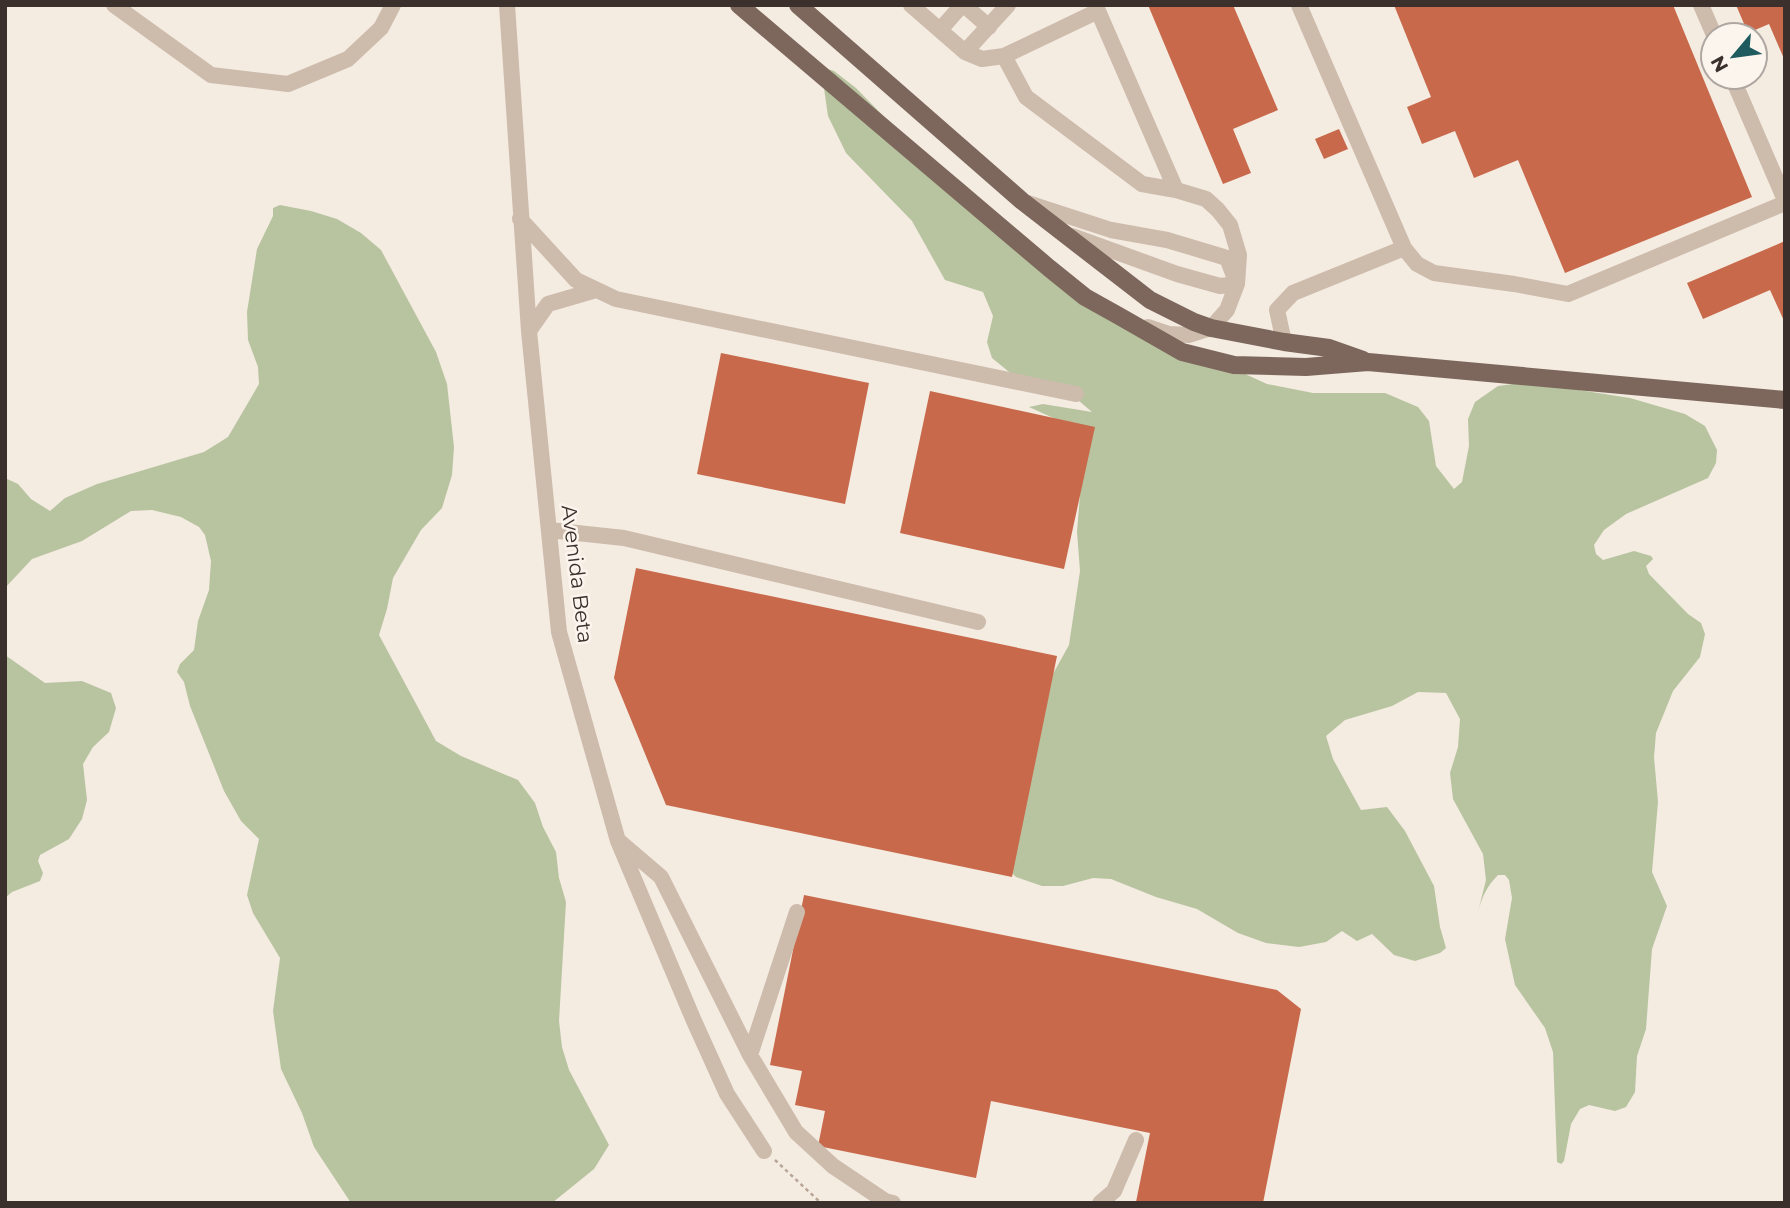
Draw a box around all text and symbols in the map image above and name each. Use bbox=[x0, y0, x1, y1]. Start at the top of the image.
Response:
north arrow bbox=[1699, 21, 1769, 91]
text: N bbox=[1706, 52, 1733, 76]
street label: Avenida Beta bbox=[557, 503, 598, 645]

